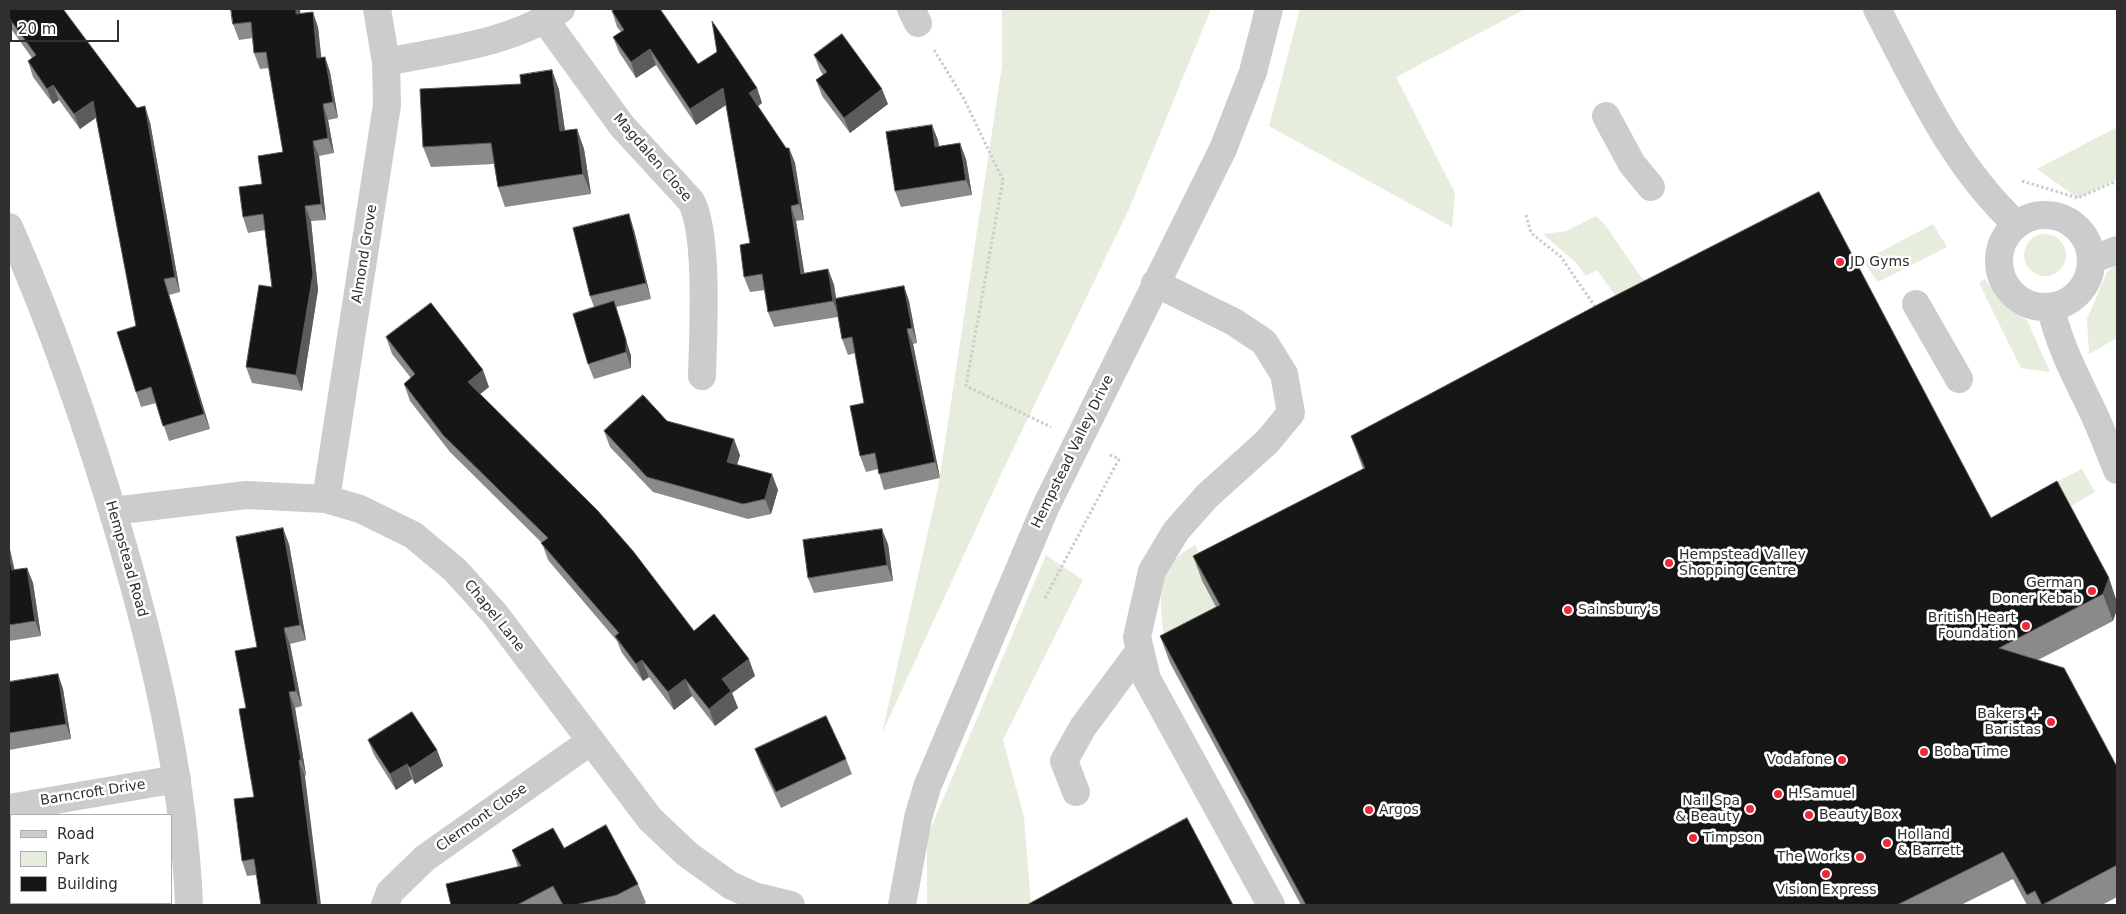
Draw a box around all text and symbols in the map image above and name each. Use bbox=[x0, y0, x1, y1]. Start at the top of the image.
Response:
scale bar bbox=[12, 10, 121, 42]
text: 20 m bbox=[18, 20, 56, 38]
street label: Magdalen Close bbox=[609, 111, 695, 205]
street label: Almond Grove bbox=[349, 203, 381, 305]
place label: JD Gyms bbox=[1850, 254, 1909, 270]
marker: JD Gyms bbox=[1834, 256, 1846, 268]
street label: Hempstead Valley Drive bbox=[1029, 373, 1117, 531]
street label: Hempstead Road bbox=[101, 499, 151, 619]
place label: Hempstead Valley Shopping Centre bbox=[1679, 547, 1806, 580]
marker: Hempstead Valley Shopping Centre bbox=[1663, 557, 1675, 569]
place label: German Doner Kebab bbox=[1992, 575, 2082, 608]
street label: Chapel Lane bbox=[460, 577, 528, 655]
marker: German Doner Kebab bbox=[2086, 585, 2098, 597]
place label: Sainsbury's bbox=[1578, 602, 1658, 618]
marker: Sainsbury's bbox=[1562, 604, 1574, 616]
place label: British Heart Foundation bbox=[1928, 610, 2016, 642]
marker: British Heart Foundation bbox=[2020, 620, 2032, 632]
place label: Bakers + Baristas bbox=[1977, 706, 2041, 739]
marker: Bakers + Baristas bbox=[2045, 716, 2057, 728]
place label: Boba Time bbox=[1934, 744, 2008, 760]
marker: Boba Time bbox=[1918, 746, 1930, 758]
place label: Vodafone bbox=[1766, 752, 1832, 768]
marker: Vodafone bbox=[1836, 754, 1848, 766]
street label: Barncroft Drive bbox=[39, 776, 147, 810]
street label: Clermont Close bbox=[433, 780, 531, 856]
place label: H.Samuel bbox=[1788, 786, 1855, 802]
marker: H.Samuel bbox=[1772, 788, 1784, 800]
place label: Nail Spa & Beauty bbox=[1675, 793, 1740, 826]
place label: Argos bbox=[1379, 802, 1419, 818]
marker: Nail Spa & Beauty bbox=[1744, 803, 1756, 815]
marker: Argos bbox=[1363, 804, 1375, 816]
place label: Beauty Box bbox=[1819, 807, 1899, 823]
marker: Beauty Box bbox=[1803, 809, 1815, 821]
legend bbox=[10, 814, 172, 904]
text: Road bbox=[57, 825, 95, 843]
place label: Holland & Barrett bbox=[1897, 827, 1961, 860]
place label: Timpson bbox=[1703, 830, 1762, 846]
marker: Timpson bbox=[1687, 832, 1699, 844]
marker: Holland & Barrett bbox=[1881, 837, 1893, 849]
place label: The Works bbox=[1777, 849, 1850, 865]
text: Park bbox=[57, 850, 89, 868]
marker: The Works bbox=[1854, 851, 1866, 863]
marker: Vision Express bbox=[1820, 868, 1832, 880]
text: Building bbox=[57, 875, 118, 893]
place label: Vision Express bbox=[1776, 882, 1876, 898]

